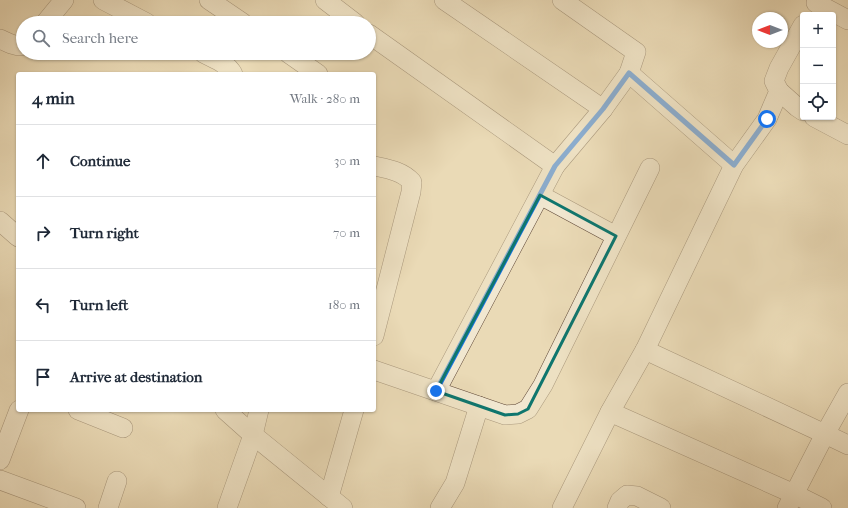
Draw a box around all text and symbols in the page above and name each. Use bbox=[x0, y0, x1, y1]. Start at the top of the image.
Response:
north arrow bbox=[752, 12, 788, 48]
map controls bbox=[800, 12, 836, 120]
button: + bbox=[800, 12, 836, 48]
search box bbox=[16, 16, 376, 60]
icon: search bbox=[30, 27, 52, 49]
text: Search here bbox=[62, 29, 138, 47]
button: − bbox=[800, 48, 836, 84]
button: locate bbox=[800, 84, 836, 120]
text: 4 min bbox=[32, 88, 75, 108]
text: Walk · 280 m bbox=[290, 91, 360, 106]
route start bbox=[758, 110, 776, 128]
icon: ahead bbox=[32, 150, 54, 172]
text: Continue bbox=[70, 152, 130, 170]
text: 30 m bbox=[334, 153, 360, 168]
icon: right bbox=[32, 222, 54, 244]
text: Turn right bbox=[70, 224, 139, 242]
text: 70 m bbox=[333, 225, 360, 240]
icon: left bbox=[32, 294, 54, 316]
text: Turn left bbox=[70, 296, 128, 314]
text: 180 m bbox=[328, 297, 360, 312]
icon: arrive bbox=[32, 366, 54, 388]
text: Arrive at destination bbox=[70, 368, 202, 386]
route end bbox=[427, 382, 445, 400]

